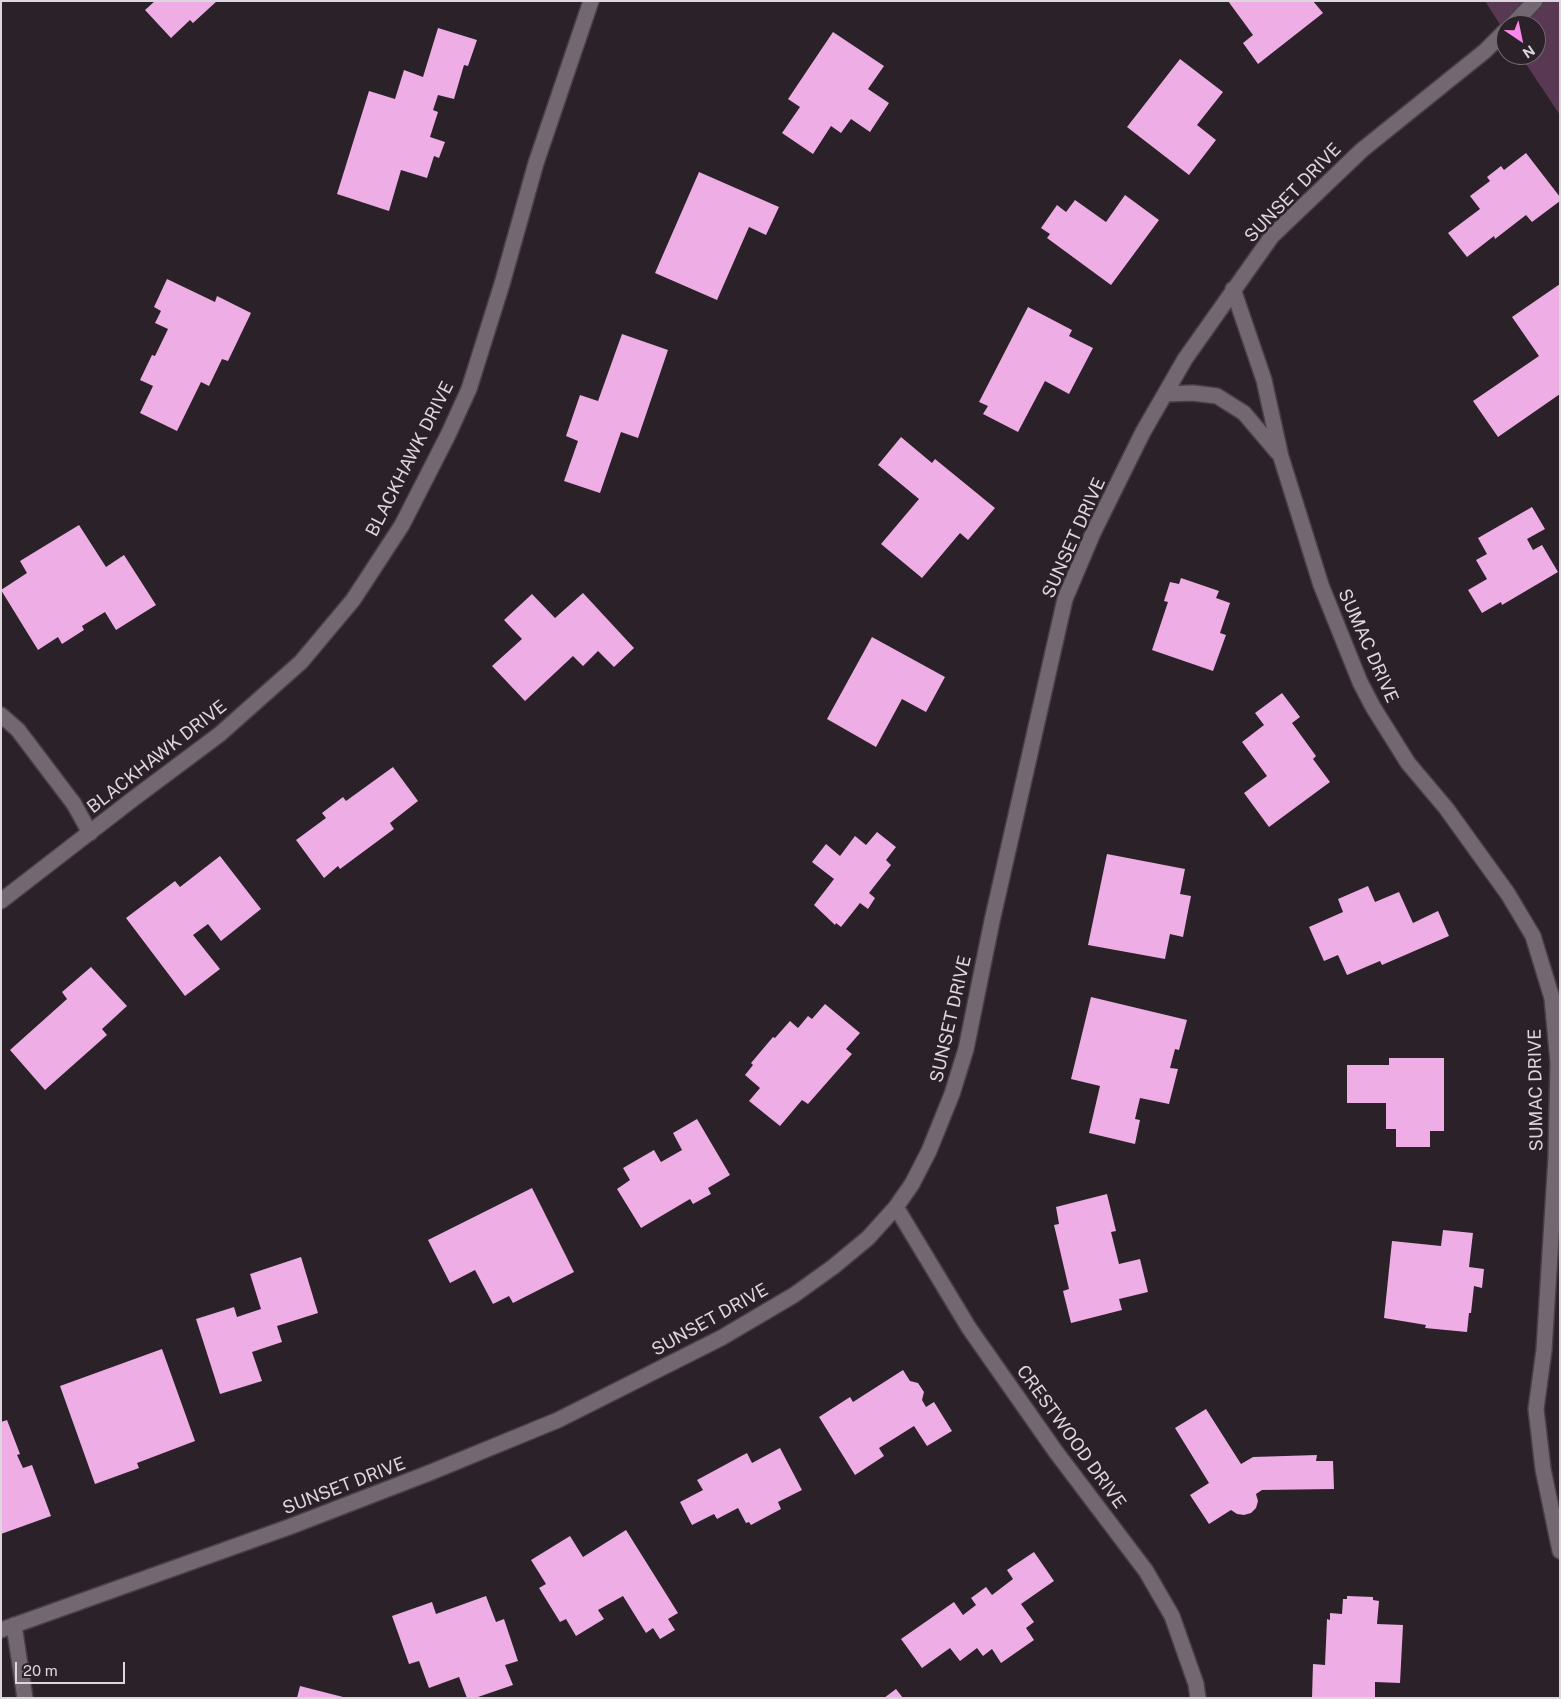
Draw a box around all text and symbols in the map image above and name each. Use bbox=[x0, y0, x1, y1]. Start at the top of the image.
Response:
north arrow bbox=[1496, 15, 1546, 65]
text: N bbox=[1520, 42, 1538, 61]
street label: SUNSET DRIVE bbox=[1240, 139, 1346, 247]
street label: BLACKHAWK DRIVE bbox=[362, 378, 458, 540]
street label: SUNSET DRIVE bbox=[1038, 474, 1110, 602]
street label: SUMAC DRIVE bbox=[1333, 586, 1403, 706]
street label: BLACKHAWK DRIVE bbox=[83, 696, 231, 818]
street label: SUNSET DRIVE bbox=[926, 953, 976, 1085]
street label: SUMAC DRIVE bbox=[1524, 1029, 1548, 1151]
street label: SUNSET DRIVE bbox=[648, 1279, 772, 1361]
street label: CRESTWOOD DRIVE bbox=[1012, 1361, 1130, 1513]
street label: SUNSET DRIVE bbox=[280, 1453, 408, 1519]
scale bar bbox=[18, 1652, 128, 1684]
text: 20 m bbox=[23, 1662, 58, 1679]

